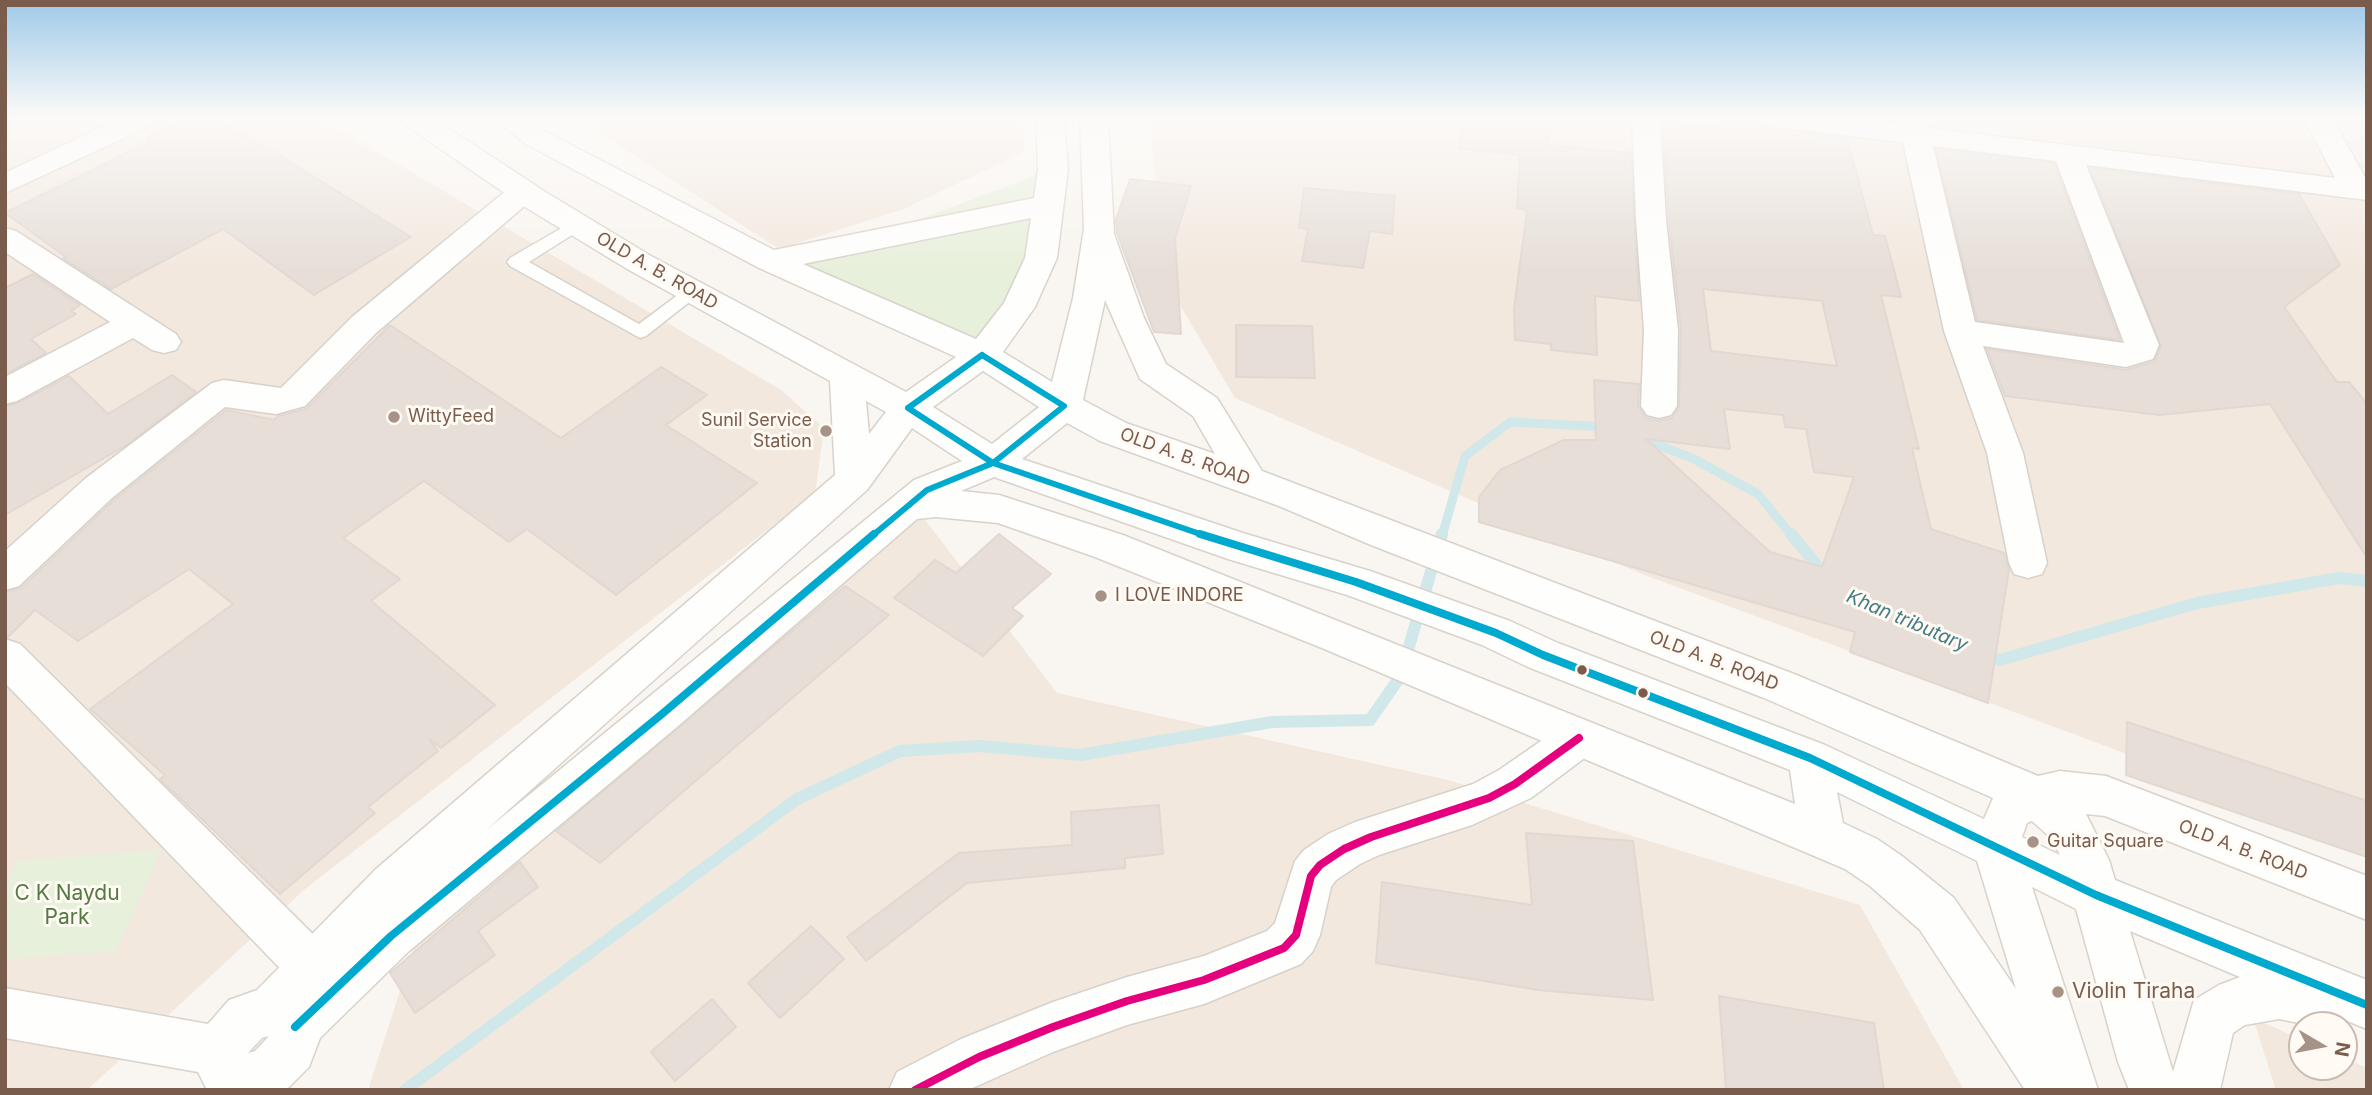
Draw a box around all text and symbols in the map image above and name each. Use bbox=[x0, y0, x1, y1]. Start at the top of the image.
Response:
street label: OLD A. B. ROAD bbox=[592, 227, 722, 315]
place label: WittyFeed bbox=[408, 406, 494, 428]
marker: WittyFeed bbox=[386, 409, 402, 425]
place label: Sunil Service Station bbox=[701, 410, 812, 452]
marker: Sunil Service Station bbox=[818, 423, 834, 439]
street label: OLD A. B. ROAD bbox=[1117, 423, 1253, 491]
place label: I LOVE INDORE bbox=[1115, 585, 1244, 607]
water label: Khan tributary bbox=[1843, 585, 1971, 657]
marker: I LOVE INDORE bbox=[1093, 588, 1109, 604]
street label: OLD A. B. ROAD bbox=[1646, 626, 1782, 696]
unlabelled marker bbox=[1575, 663, 1589, 677]
unlabelled marker bbox=[1636, 686, 1650, 700]
street label: OLD A. B. ROAD bbox=[2175, 815, 2311, 885]
place label: Guitar Square bbox=[2047, 831, 2164, 853]
marker: Guitar Square bbox=[2025, 834, 2041, 850]
park label: C K Naydu Park bbox=[14, 881, 120, 931]
place label: Violin Tiraha bbox=[2072, 979, 2195, 1005]
marker: Violin Tiraha bbox=[2050, 984, 2066, 1000]
north arrow bbox=[2288, 1011, 2358, 1081]
text: N bbox=[2330, 1040, 2355, 1059]

